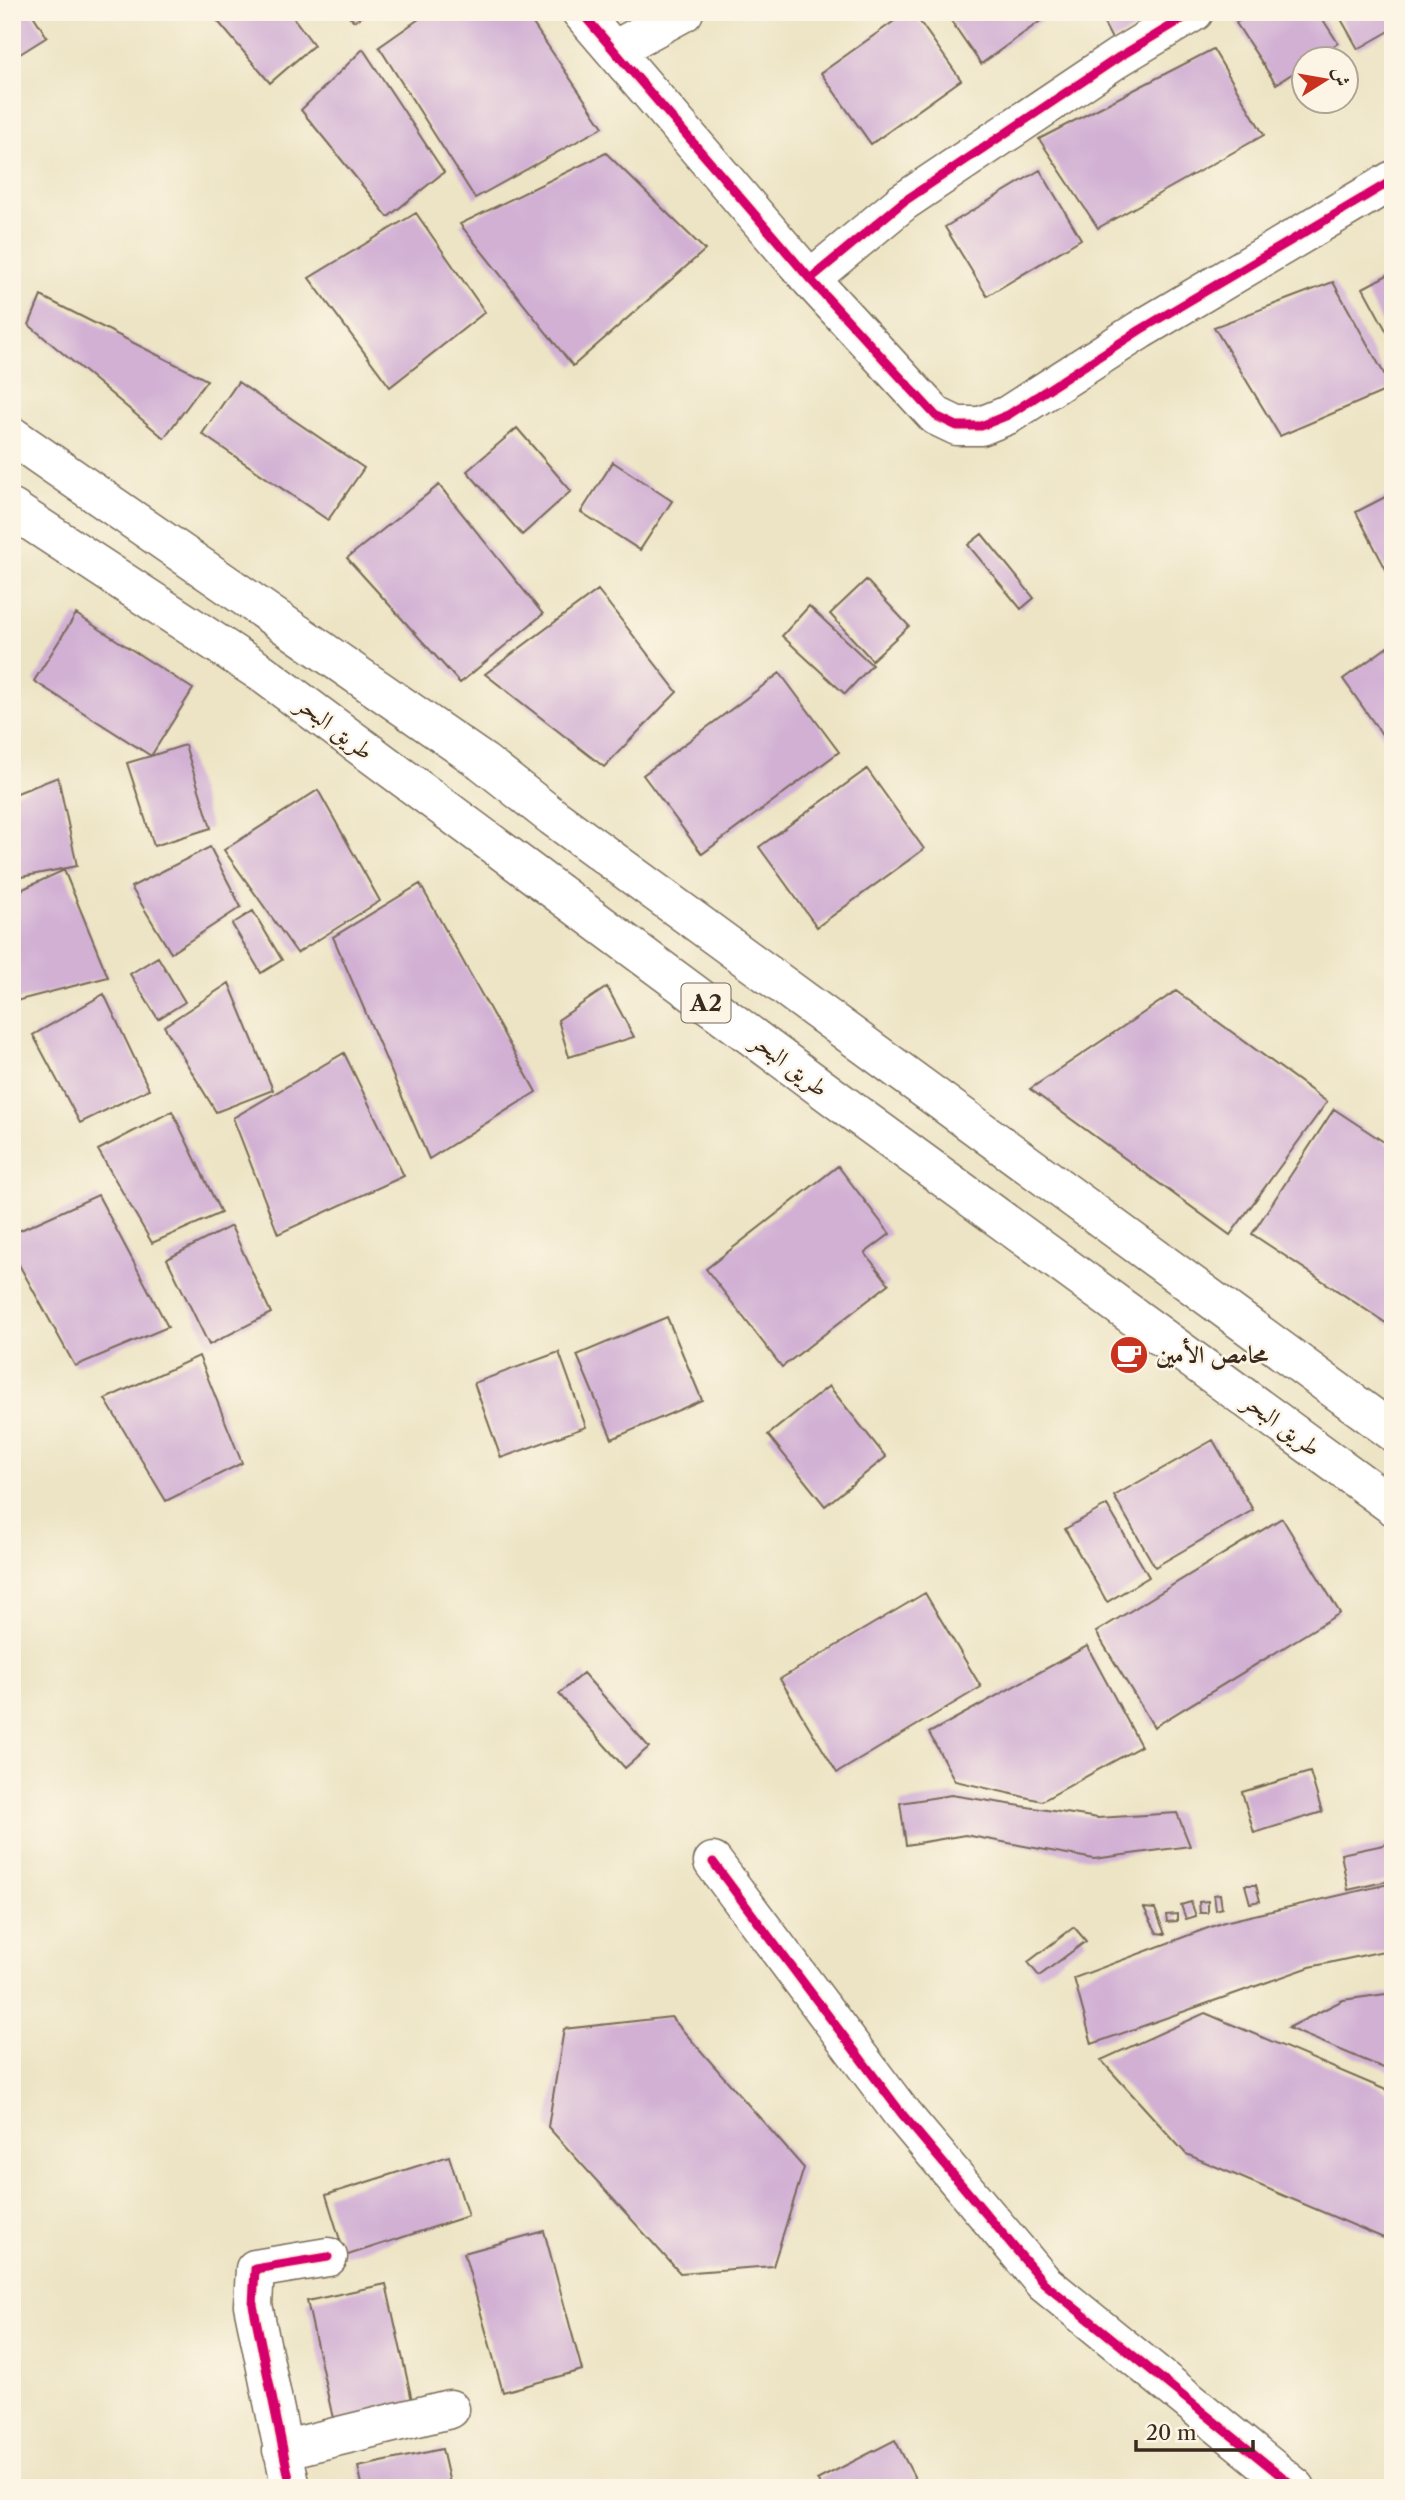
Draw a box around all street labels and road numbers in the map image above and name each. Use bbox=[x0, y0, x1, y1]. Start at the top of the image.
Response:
street label: طريق البحر bbox=[288, 688, 379, 767]
road number: A2 bbox=[682, 984, 730, 1022]
street label: طريق البحر bbox=[743, 1025, 834, 1104]
street label: طريق البحر bbox=[1235, 1385, 1327, 1463]

